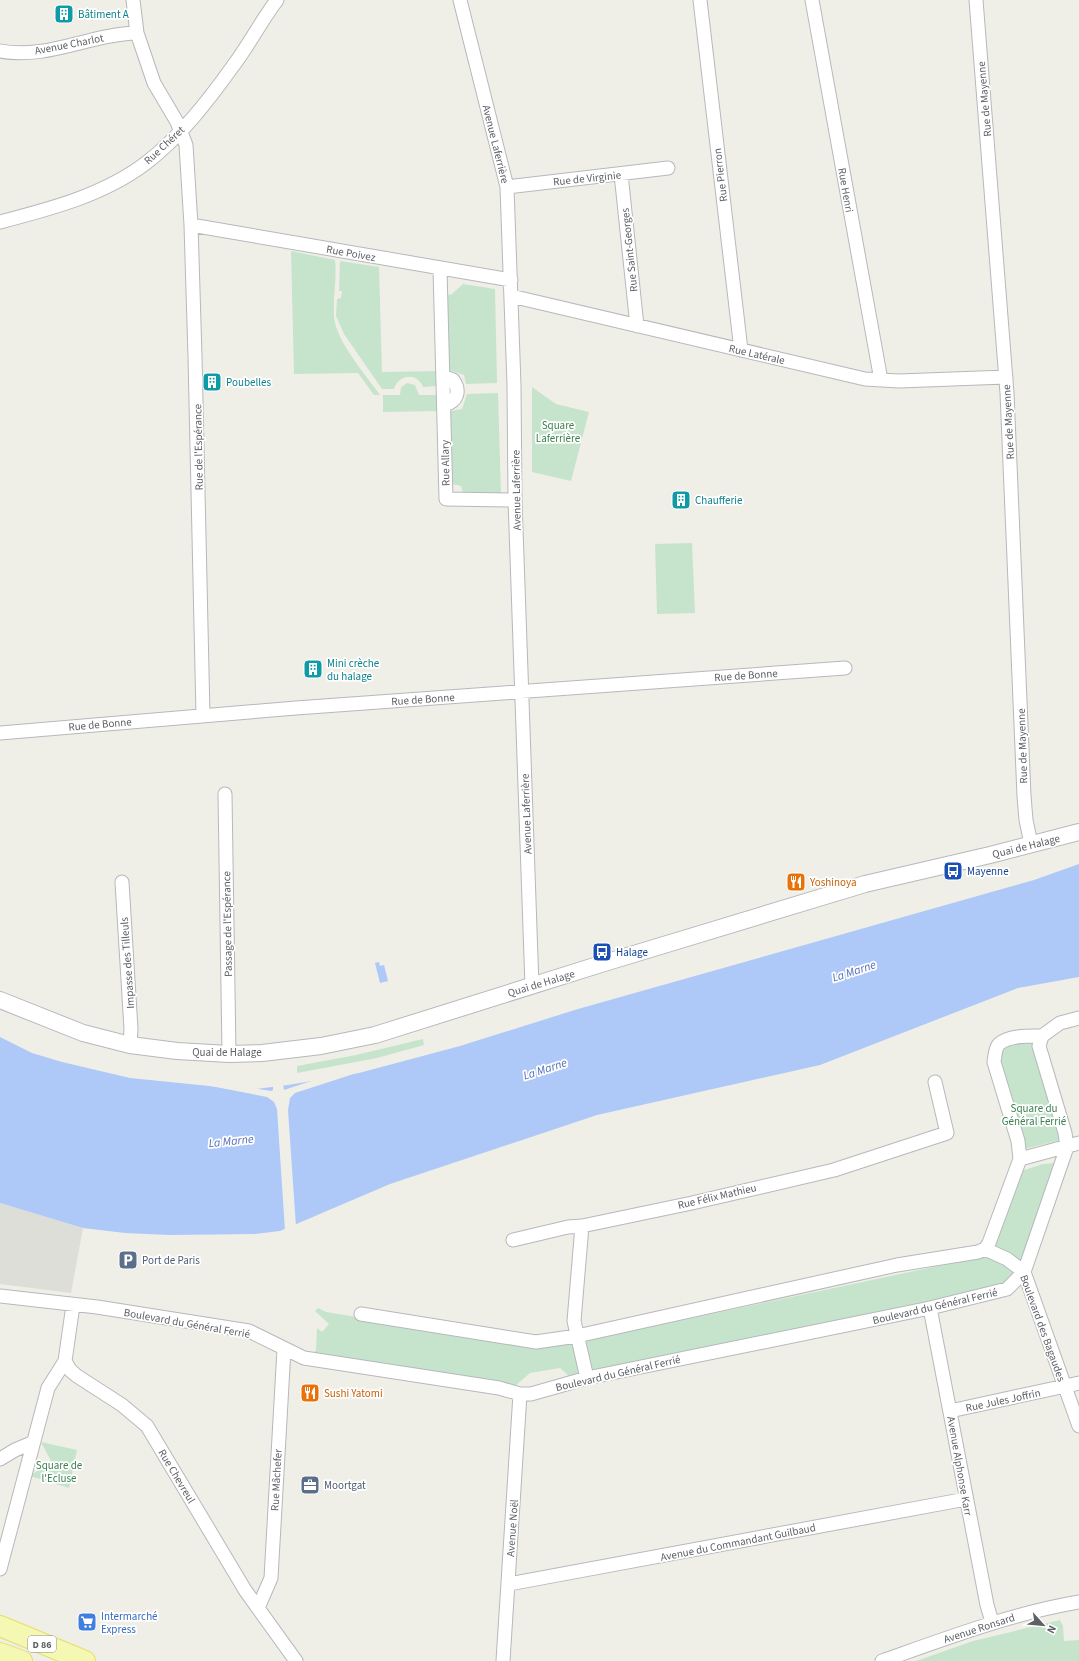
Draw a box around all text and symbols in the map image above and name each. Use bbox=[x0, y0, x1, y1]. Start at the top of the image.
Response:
building icon: Bâtiment A bbox=[53, 3, 75, 25]
place label: Bâtiment A bbox=[78, 7, 129, 22]
street label: Avenue Charlot bbox=[33, 30, 105, 59]
street label: Rue de Mayenne bbox=[974, 60, 995, 137]
street label: Avenue Laferrière bbox=[478, 103, 513, 186]
street label: Rue Chéret bbox=[141, 123, 188, 168]
street label: Rue Pierron bbox=[710, 147, 731, 203]
street label: Rue de Virginie bbox=[552, 167, 622, 190]
street label: Rue Henri bbox=[834, 167, 857, 214]
street label: Rue Saint-Georges bbox=[618, 207, 641, 293]
street label: Rue Poivez bbox=[325, 242, 377, 265]
street label: Rue Latérale bbox=[727, 341, 787, 368]
building icon: Poubelles bbox=[201, 371, 223, 393]
place label: Poubelles bbox=[226, 375, 272, 390]
street label: Rue de Mayenne bbox=[999, 383, 1018, 460]
street label: Rue de l'Espérance bbox=[190, 403, 207, 490]
park label: Square Laferrière bbox=[536, 418, 581, 446]
street label: Rue Allary bbox=[438, 440, 453, 486]
street label: Avenue Laferrière bbox=[508, 449, 525, 530]
building icon: Chaufferie bbox=[670, 489, 692, 511]
place label: Chaufferie bbox=[695, 493, 743, 508]
place label: Mini crèche du halage bbox=[327, 656, 380, 684]
building icon: Mini crèche du halage bbox=[302, 658, 324, 680]
street label: Rue de Bonne bbox=[714, 666, 779, 685]
street label: Rue de Bonne bbox=[391, 690, 456, 709]
street label: Rue de Mayenne bbox=[1014, 708, 1031, 784]
street label: Rue de Bonne bbox=[68, 714, 133, 735]
street label: Avenue Laferrière bbox=[518, 773, 535, 854]
street label: Quai de Halage bbox=[991, 831, 1062, 862]
bus stop icon: Mayenne bbox=[942, 860, 964, 882]
place label: Mayenne bbox=[967, 864, 1009, 879]
street label: Passage de l'Espérance bbox=[219, 870, 236, 977]
restaurant icon: Yoshinoya bbox=[785, 871, 807, 893]
place label: Yoshinoya bbox=[809, 875, 856, 890]
street label: Impasse des Tilleuls bbox=[117, 916, 138, 1009]
bus stop icon: Halage bbox=[591, 941, 613, 963]
place label: Halage bbox=[616, 945, 648, 960]
water label: La Marne bbox=[830, 956, 879, 987]
street label: Quai de Halage bbox=[506, 966, 577, 1001]
street label: Quai de Halage bbox=[192, 1045, 262, 1060]
water label: La Marne bbox=[521, 1054, 570, 1085]
park label: Square du Général Ferrié bbox=[1002, 1101, 1067, 1129]
water label: La Marne bbox=[208, 1131, 255, 1152]
street label: Rue Félix Mathieu bbox=[676, 1180, 758, 1213]
parking icon: Port de Paris bbox=[117, 1249, 139, 1271]
place label: Port de Paris bbox=[142, 1253, 200, 1268]
street label: Boulevard des Bagaudes bbox=[1016, 1273, 1069, 1384]
street label: Boulevard du Général Ferrié bbox=[871, 1285, 1000, 1328]
street label: Boulevard du Général Ferrié bbox=[123, 1305, 252, 1342]
street label: Boulevard du Général Ferrié bbox=[554, 1352, 683, 1395]
restaurant icon: Sushi Yatomi bbox=[299, 1382, 321, 1404]
street label: Rue Jules Joffrin bbox=[964, 1385, 1042, 1416]
place label: Sushi Yatomi bbox=[324, 1386, 383, 1401]
street label: Avenue Alphonse Karr bbox=[943, 1415, 976, 1517]
street label: Rue Chevreul bbox=[154, 1446, 199, 1506]
street label: Rue Mâchefer bbox=[267, 1448, 286, 1512]
park label: Square de l'Ecluse bbox=[36, 1458, 83, 1486]
office icon: Moortgat bbox=[299, 1474, 321, 1496]
place label: Moortgat bbox=[324, 1478, 366, 1493]
street label: Avenue Noël bbox=[503, 1499, 522, 1557]
street label: Avenue du Commandant Guilbaud bbox=[659, 1520, 817, 1565]
north arrow bbox=[1023, 1605, 1063, 1645]
place label: Intermarché Express bbox=[101, 1609, 158, 1637]
street label: Avenue Ronsard bbox=[942, 1610, 1017, 1647]
supermarket icon: Intermarché Express bbox=[76, 1611, 98, 1633]
text: N bbox=[1043, 1623, 1060, 1636]
road number: D 86 bbox=[28, 1636, 56, 1652]

